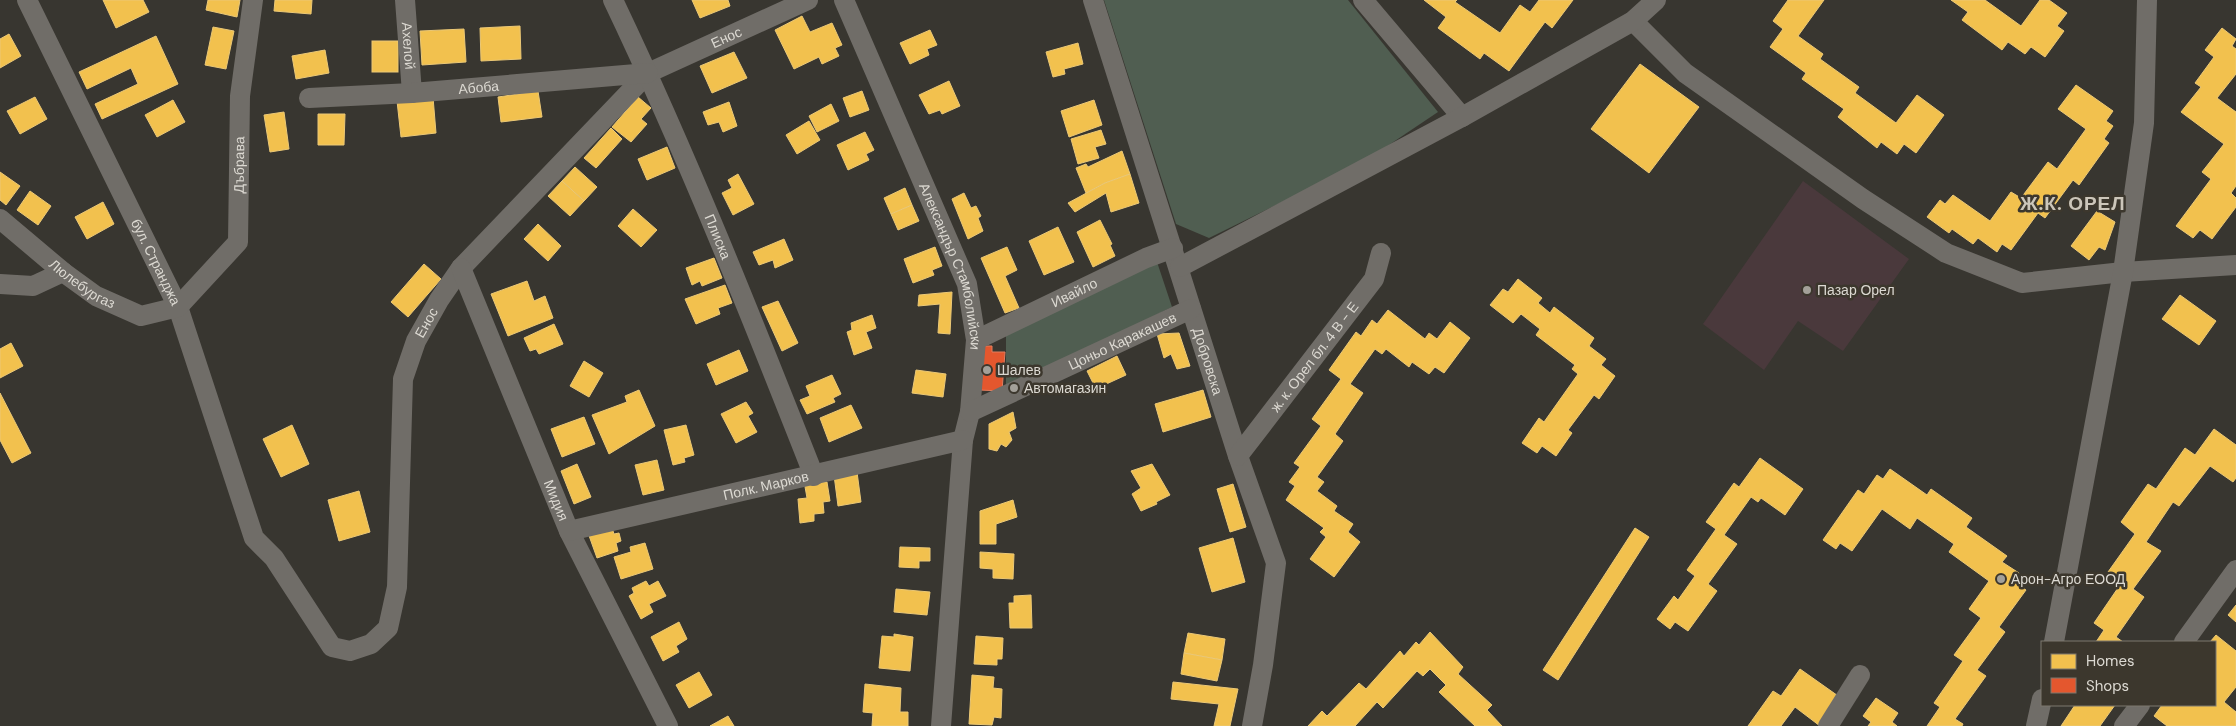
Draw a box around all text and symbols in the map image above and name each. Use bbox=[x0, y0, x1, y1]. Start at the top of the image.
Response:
street label: Ахелой bbox=[398, 22, 419, 70]
street label: Енос bbox=[708, 22, 744, 52]
street label: Абоба bbox=[458, 77, 500, 98]
street label: Дъбрава bbox=[230, 136, 248, 194]
street label: Александър Стамболийски bbox=[915, 180, 985, 351]
district label: Ж.К. ОРЕЛ bbox=[2019, 191, 2126, 216]
street label: Плиска bbox=[700, 211, 735, 262]
street label: бул. Странджа bbox=[127, 216, 185, 308]
street label: Люлебургаз bbox=[45, 255, 118, 312]
street label: Ивайло bbox=[1048, 274, 1100, 311]
place label: Пазар Орел bbox=[1817, 281, 1895, 299]
marker: Пазар Орел bbox=[1801, 284, 1813, 296]
street label: ж. к. Орел бл. 4 В - Е bbox=[1266, 298, 1362, 416]
street label: Енос bbox=[411, 304, 442, 341]
street label: Цоньо Каракашев bbox=[1065, 308, 1179, 374]
street label: Добровска bbox=[1189, 325, 1227, 397]
place label: Шалев bbox=[997, 361, 1041, 379]
marker: Шалев bbox=[981, 364, 993, 376]
place label: Автомагазин bbox=[1024, 379, 1106, 397]
marker: Автомагазин bbox=[1008, 382, 1020, 394]
street label: Полк. Марков bbox=[721, 467, 810, 504]
street label: Мидия bbox=[540, 477, 573, 524]
place label: Арон-Агро ЕООД bbox=[2011, 570, 2126, 588]
marker: Арон-Агро ЕООД bbox=[1995, 573, 2007, 585]
legend bbox=[2041, 641, 2216, 706]
text: Homes bbox=[2086, 651, 2135, 671]
text: Shops bbox=[2086, 676, 2129, 696]

